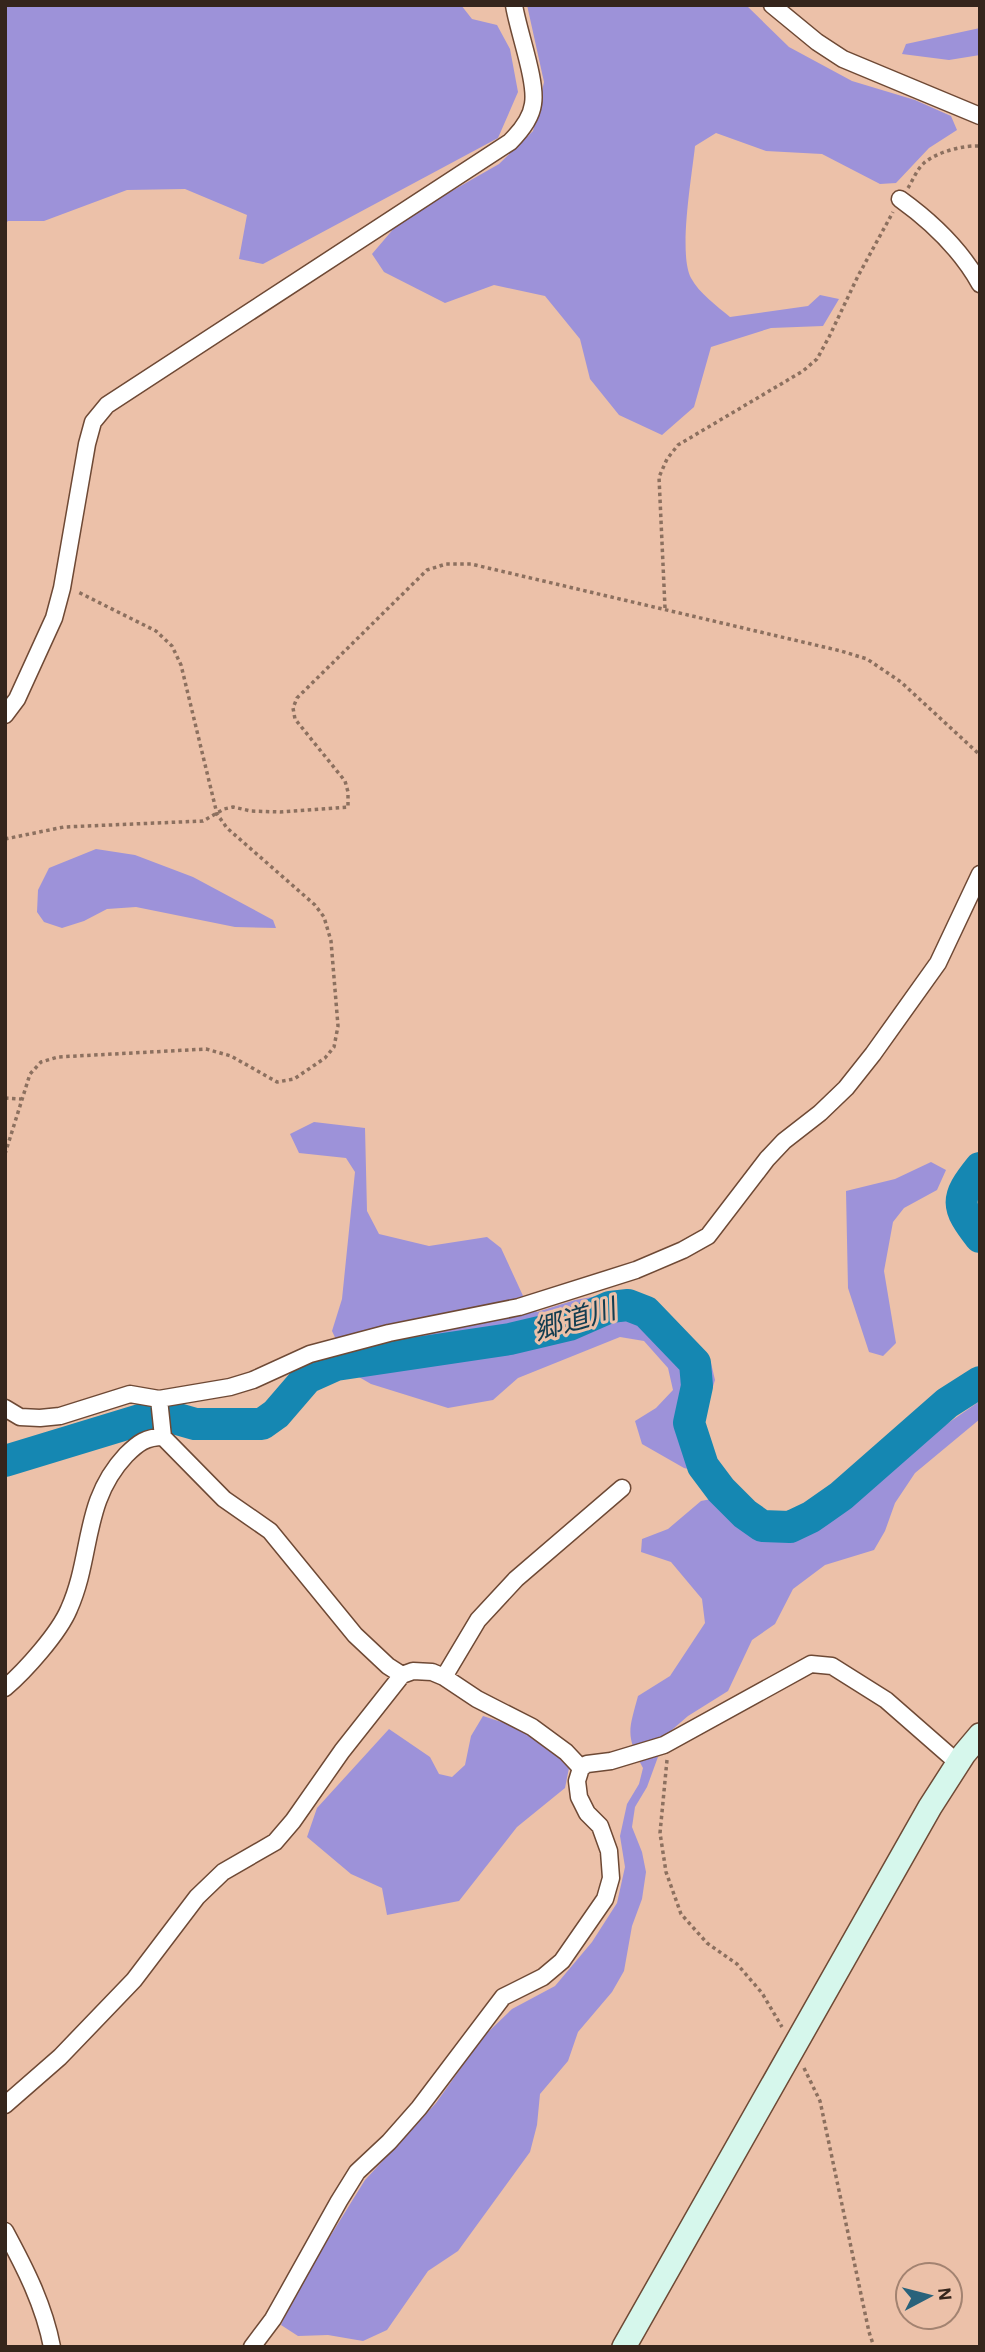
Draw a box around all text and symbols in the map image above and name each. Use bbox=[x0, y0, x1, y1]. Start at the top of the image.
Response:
water label: 郷道川 bbox=[530, 1293, 622, 1346]
north arrow bbox=[894, 2261, 964, 2331]
text: N bbox=[934, 2286, 955, 2302]

